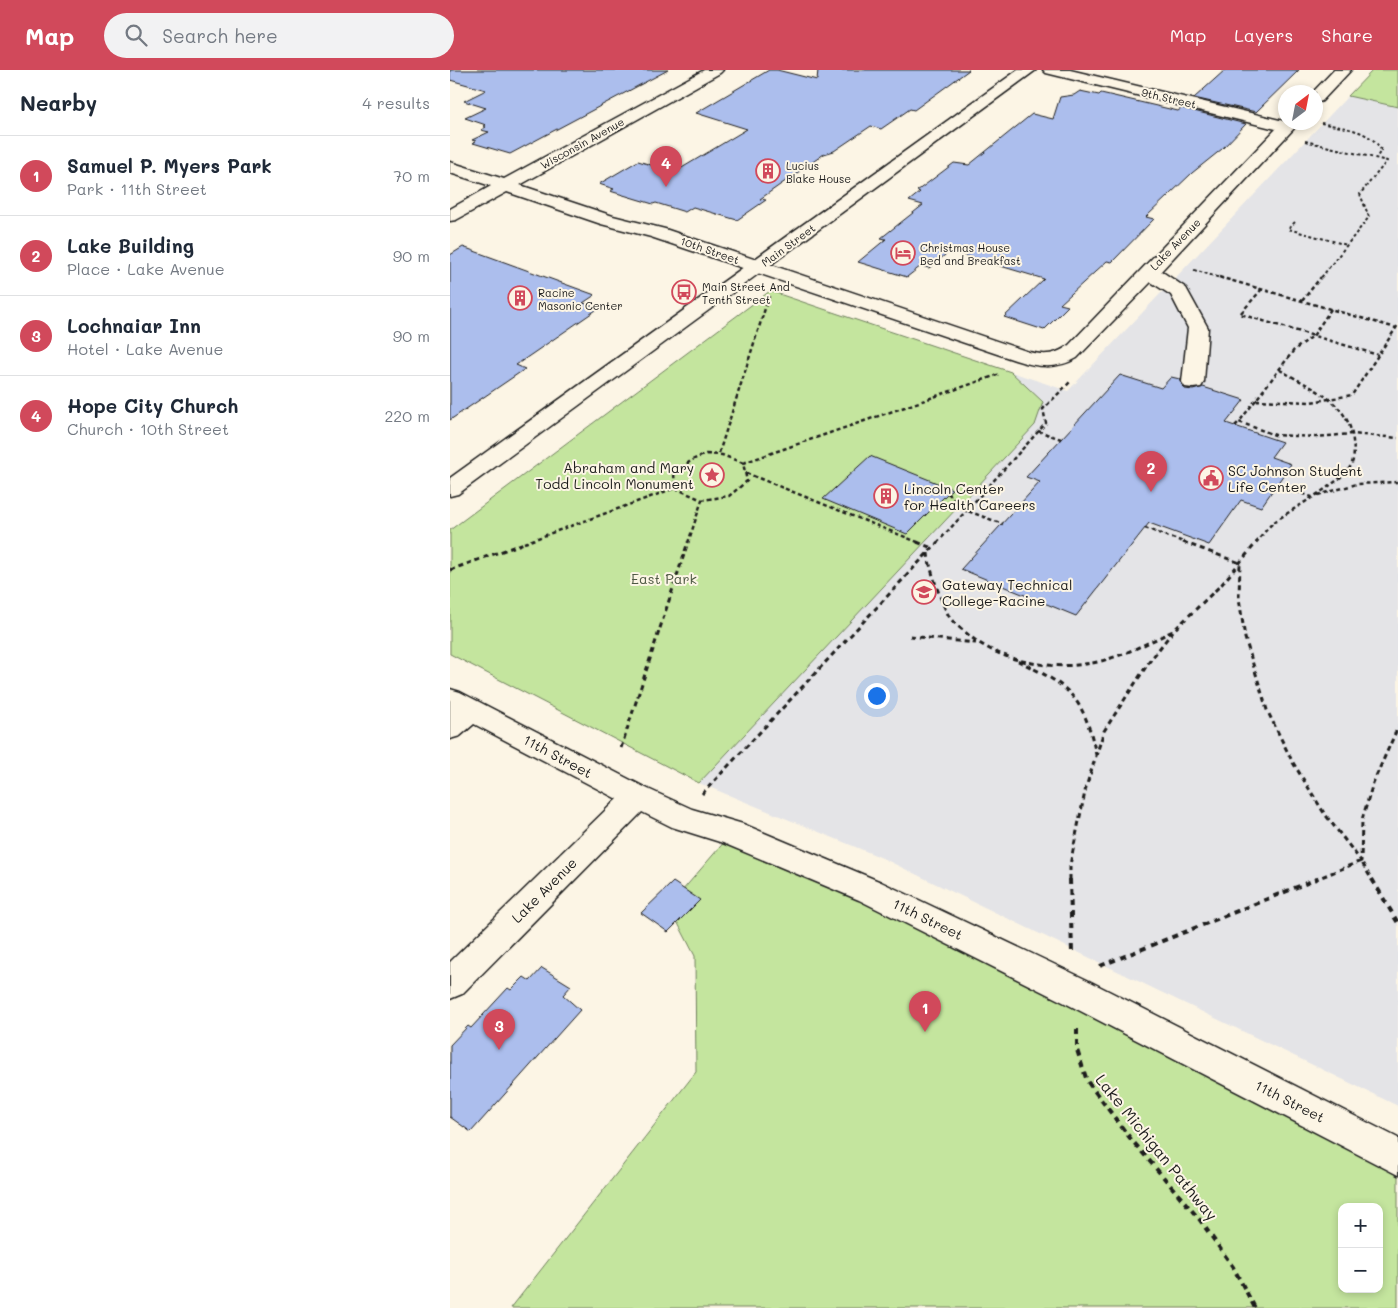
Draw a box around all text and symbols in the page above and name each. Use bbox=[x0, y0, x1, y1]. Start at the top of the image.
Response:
search box bbox=[104, 13, 454, 58]
text: Map bbox=[25, 20, 74, 51]
icon: search bbox=[122, 21, 150, 49]
text: Search here bbox=[162, 23, 278, 48]
text: Map bbox=[1170, 23, 1206, 47]
text: Layers bbox=[1234, 23, 1293, 47]
text: Share bbox=[1321, 23, 1373, 47]
street label: 9th Street bbox=[1140, 84, 1198, 112]
north arrow bbox=[1278, 85, 1323, 130]
text: Nearby bbox=[20, 89, 97, 116]
text: 4 results bbox=[362, 92, 430, 113]
street label: Wisconsin Avenue bbox=[537, 114, 627, 172]
pin: 4 bbox=[650, 146, 682, 187]
text: Samuel P. Myers Park bbox=[67, 153, 272, 178]
building icon: Lucius Blake House bbox=[755, 158, 781, 184]
place label: Lucius Blake House bbox=[786, 158, 851, 186]
text: 1 bbox=[32, 165, 40, 186]
text: 70 m bbox=[393, 165, 430, 186]
text: Park · 11th Street bbox=[67, 178, 207, 199]
street label: Lake Avenue bbox=[1146, 215, 1204, 273]
street label: Main Street bbox=[758, 220, 818, 270]
text: Lake Building bbox=[67, 233, 194, 258]
street label: 10th Street bbox=[679, 233, 742, 267]
hotel icon: Christmas House Bed and Breakfast bbox=[890, 240, 916, 266]
place label: Christmas House Bed and Breakfast bbox=[920, 240, 1021, 268]
text: 2 bbox=[32, 245, 40, 266]
text: 90 m bbox=[393, 245, 430, 266]
text: Place · Lake Avenue bbox=[67, 258, 225, 279]
bus stop icon: Main Street And Tenth Street bbox=[671, 279, 697, 305]
place label: Main Street And Tenth Street bbox=[702, 279, 790, 307]
building icon: Racine Masonic Center bbox=[507, 285, 533, 311]
place label: Racine Masonic Center bbox=[538, 285, 623, 313]
text: Lochnaiar Inn bbox=[67, 313, 201, 338]
text: 3 bbox=[31, 325, 41, 346]
text: 90 m bbox=[393, 325, 430, 346]
text: Hotel · Lake Avenue bbox=[67, 338, 223, 359]
text: Hope City Church bbox=[67, 393, 238, 418]
text: 4 bbox=[31, 405, 41, 426]
text: 220 m bbox=[384, 405, 430, 426]
text: Church · 10th Street bbox=[67, 418, 229, 439]
pin: 2 bbox=[1135, 451, 1167, 492]
place label: Abraham and Mary Todd Lincoln Monument bbox=[535, 458, 694, 493]
place label: SC Johnson Student Life Center bbox=[1228, 461, 1363, 496]
place icon: Abraham and Mary Todd Lincoln Monument bbox=[699, 462, 725, 488]
public building icon: SC Johnson Student Life Center bbox=[1198, 465, 1224, 491]
place label: Lincoln Center for Health Careers bbox=[904, 479, 1036, 514]
building icon: Lincoln Center for Health Careers bbox=[873, 483, 899, 509]
park label: East Park bbox=[631, 569, 697, 588]
place label: Gateway Technical College-Racine bbox=[942, 575, 1072, 610]
school or university icon: Gateway Technical College-Racine bbox=[911, 579, 937, 605]
your location bbox=[864, 683, 890, 709]
street label: 11th Street bbox=[520, 730, 596, 782]
street label: Lake Avenue bbox=[507, 853, 581, 927]
street label: 11th Street bbox=[890, 894, 966, 944]
pin: 1 bbox=[909, 991, 941, 1032]
pin: 3 bbox=[483, 1009, 515, 1050]
street label: Lake Michigan Pathway bbox=[1091, 1069, 1223, 1225]
street label: 11th Street bbox=[1252, 1075, 1328, 1127]
map controls bbox=[1338, 1203, 1383, 1293]
button: + bbox=[1338, 1203, 1383, 1248]
button: − bbox=[1338, 1248, 1383, 1293]

